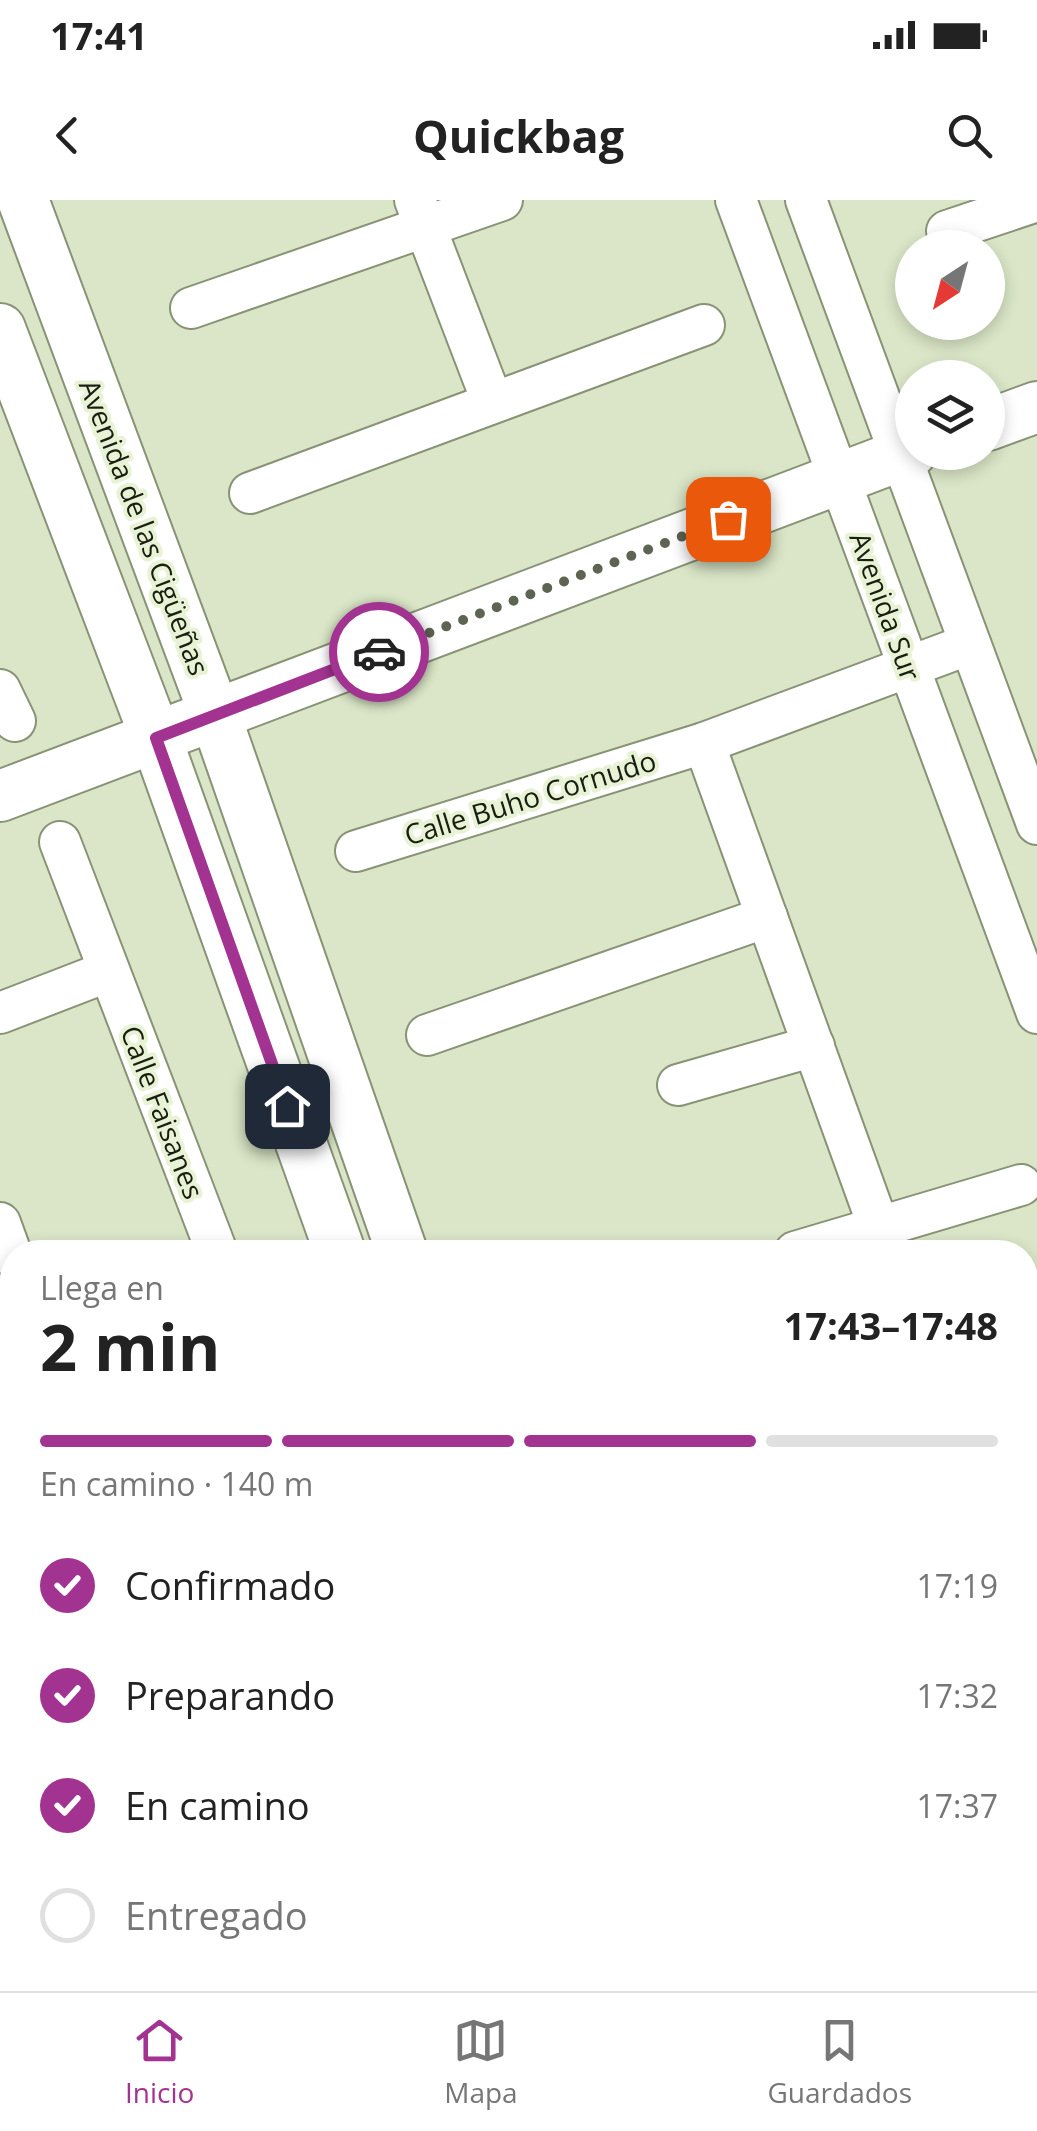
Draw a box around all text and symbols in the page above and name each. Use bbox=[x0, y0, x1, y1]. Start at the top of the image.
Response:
text: 17:41 bbox=[50, 9, 148, 61]
text: Quickbag bbox=[413, 105, 624, 166]
icon: back bbox=[40, 108, 95, 163]
icon: search bbox=[942, 108, 997, 163]
north arrow bbox=[895, 230, 1005, 340]
map controls bbox=[895, 230, 1005, 470]
button: layers bbox=[895, 360, 1005, 470]
street label: Avenida de las Cigüeñas bbox=[71, 374, 219, 680]
pin bbox=[686, 477, 771, 562]
icon: bag bbox=[701, 492, 756, 547]
street label: Avenida Sur bbox=[842, 526, 931, 686]
courier bbox=[329, 602, 429, 702]
icon: car bbox=[352, 625, 407, 680]
street label: Calle Buho Cornudo bbox=[400, 741, 660, 853]
street label: Calle Faisanes bbox=[113, 1020, 213, 1204]
pin bbox=[245, 1064, 330, 1149]
icon: home bbox=[260, 1079, 315, 1134]
text: Llega en bbox=[40, 1266, 164, 1309]
text: 17:43–17:48 bbox=[784, 1299, 998, 1351]
text: 2 min bbox=[40, 1302, 220, 1390]
text: En camino · 140 m bbox=[40, 1462, 313, 1505]
icon: check bbox=[40, 1558, 95, 1613]
text: Confirmado bbox=[125, 1559, 335, 1611]
text: 17:19 bbox=[916, 1564, 998, 1607]
icon: check bbox=[40, 1668, 95, 1723]
text: Preparando bbox=[125, 1669, 335, 1721]
text: 17:32 bbox=[916, 1674, 998, 1717]
icon: check bbox=[40, 1778, 95, 1833]
text: En camino bbox=[125, 1779, 310, 1831]
text: 17:37 bbox=[916, 1784, 998, 1827]
text: Entregado bbox=[125, 1889, 308, 1941]
tab: Inicio bbox=[125, 2013, 194, 2111]
tab: Mapa bbox=[444, 2013, 518, 2111]
tab: Guardados bbox=[768, 2013, 912, 2111]

